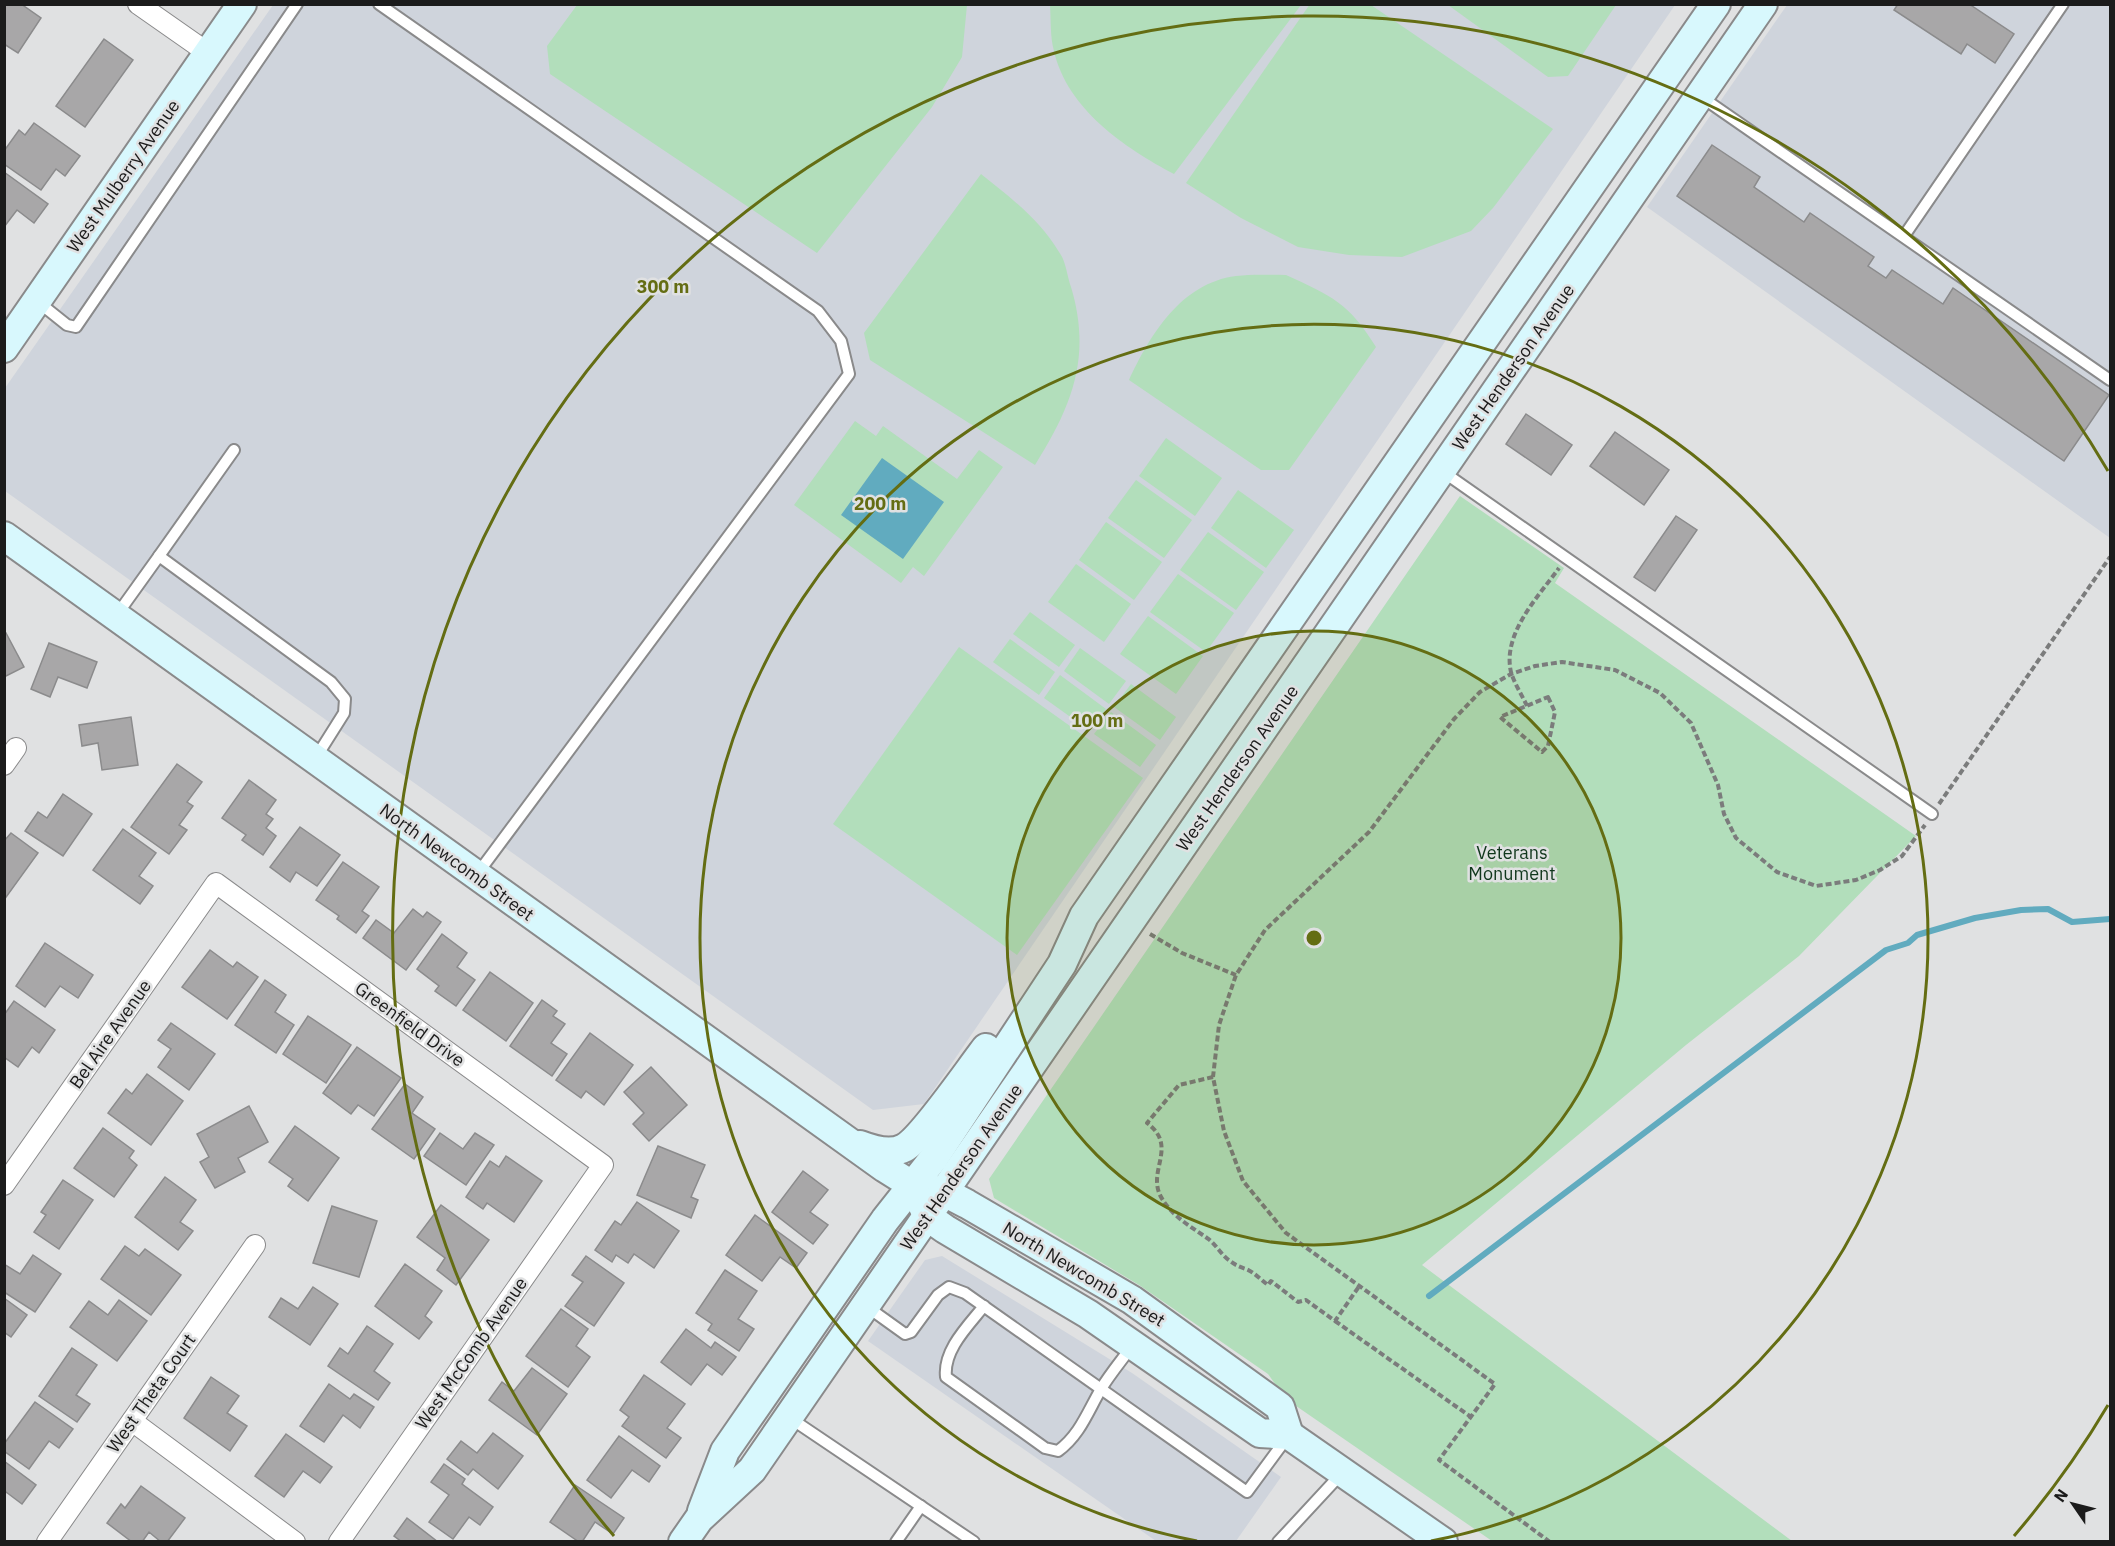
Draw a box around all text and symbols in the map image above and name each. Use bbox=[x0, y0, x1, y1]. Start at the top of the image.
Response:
street label: West Mulberry Avenue bbox=[61, 95, 185, 257]
text: 300 m bbox=[637, 275, 689, 298]
street label: West Henderson Avenue bbox=[1447, 279, 1579, 455]
text: 200 m bbox=[854, 492, 906, 515]
street label: West Henderson Avenue bbox=[1171, 680, 1303, 856]
text: 100 m bbox=[1071, 709, 1123, 732]
street label: North Newcomb Street bbox=[375, 798, 539, 926]
park label: Veterans Monument bbox=[1468, 841, 1556, 885]
centre of rings bbox=[1304, 928, 1324, 948]
street label: Bel Aire Avenue bbox=[64, 975, 156, 1093]
street label: Greenfield Drive bbox=[350, 976, 470, 1072]
street label: West Henderson Avenue bbox=[895, 1079, 1027, 1255]
street label: North Newcomb Street bbox=[999, 1216, 1169, 1332]
street label: West McComb Avenue bbox=[410, 1272, 532, 1433]
street label: West Theta Court bbox=[101, 1329, 201, 1457]
north arrow bbox=[2043, 1474, 2103, 1534]
text: N bbox=[2049, 1485, 2072, 1506]

